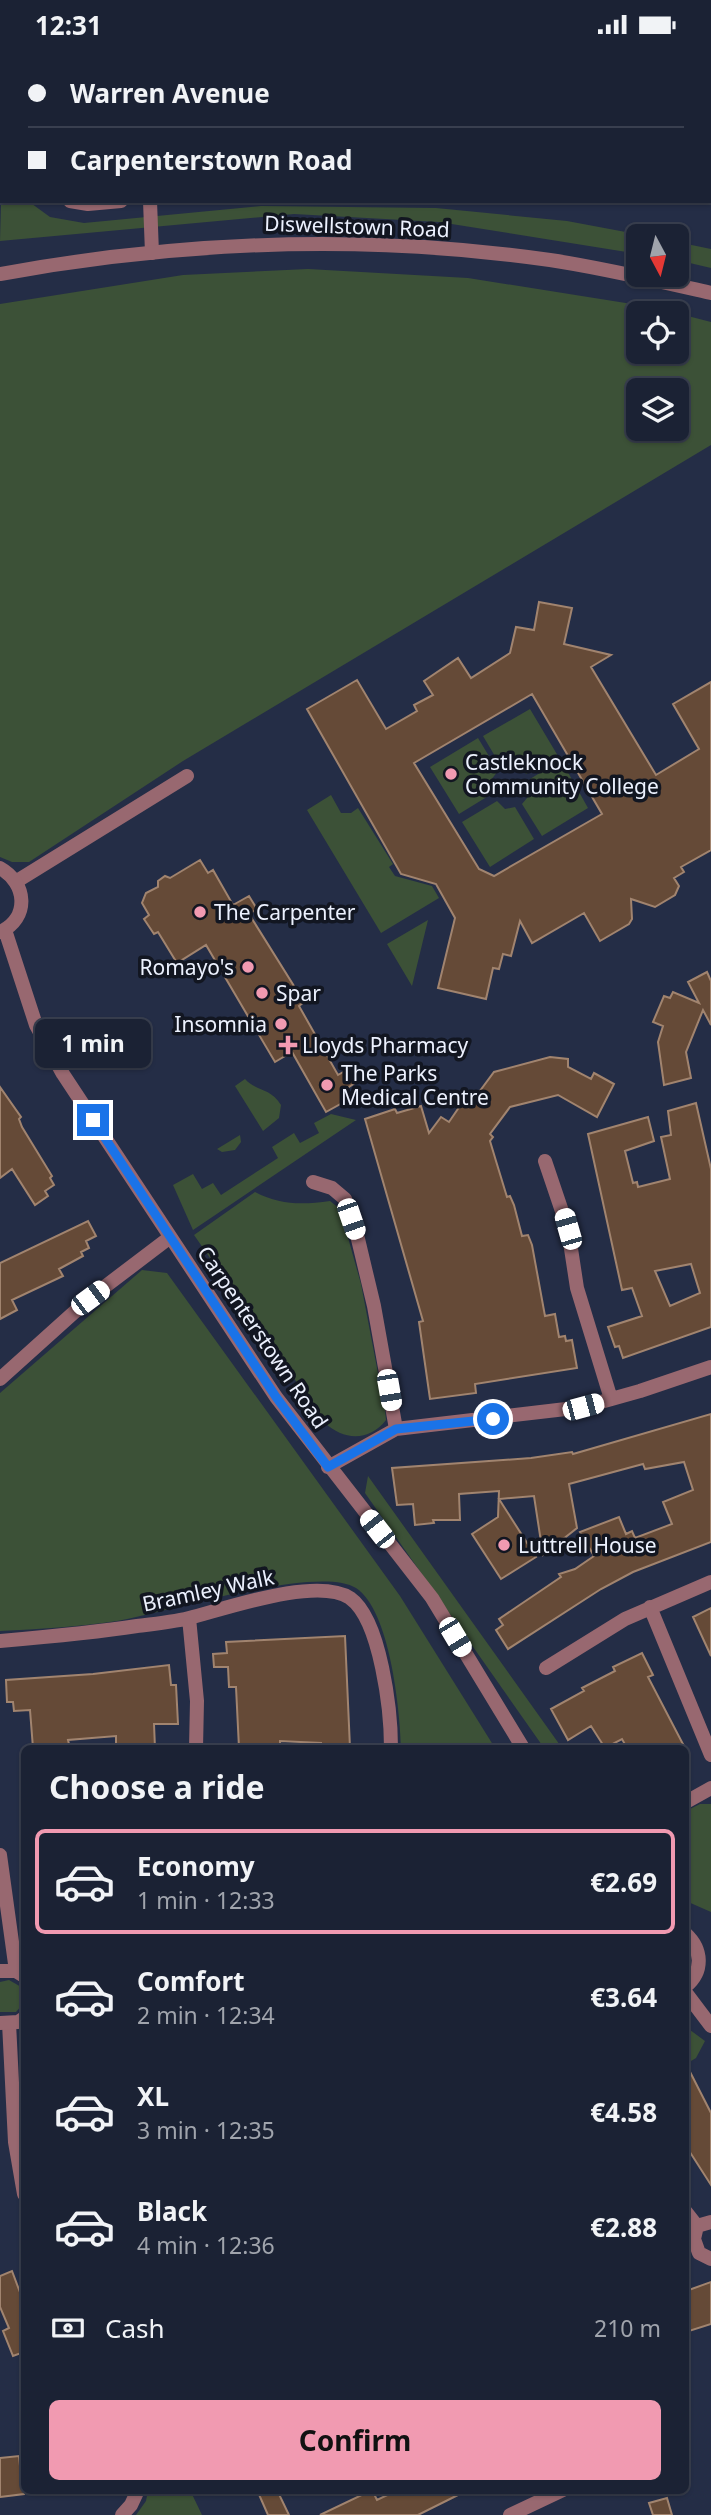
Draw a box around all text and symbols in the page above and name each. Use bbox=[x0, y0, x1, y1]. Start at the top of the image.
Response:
text: 12:31 bbox=[35, 7, 102, 43]
text: Warren Avenue bbox=[70, 75, 270, 111]
text: Carpenterstown Road bbox=[70, 142, 352, 178]
street label: Diswellstown Road bbox=[264, 209, 450, 243]
north arrow bbox=[626, 224, 690, 287]
map controls bbox=[626, 224, 689, 441]
button: locate bbox=[626, 301, 689, 364]
button: layers bbox=[626, 378, 689, 441]
place label: Castleknock Community College bbox=[465, 748, 659, 800]
marker: Castleknock Community College bbox=[443, 766, 459, 782]
place label: The Carpenter bbox=[214, 898, 356, 926]
marker: The Carpenter bbox=[192, 904, 208, 920]
place label: Romayo's bbox=[139, 953, 234, 981]
marker: Romayo's bbox=[240, 959, 256, 975]
place label: Spar bbox=[276, 979, 321, 1007]
marker: Spar bbox=[254, 985, 270, 1001]
place label: Insomnia bbox=[174, 1010, 267, 1038]
marker: Insomnia bbox=[273, 1016, 289, 1032]
callout: 1 min bbox=[35, 1019, 151, 1067]
text: 1 min bbox=[61, 1027, 125, 1059]
place label: Lloyds Pharmacy bbox=[302, 1031, 468, 1059]
marker: Lloyds Pharmacy bbox=[280, 1037, 296, 1053]
place label: The Parks Medical Centre bbox=[341, 1059, 489, 1111]
marker: The Parks Medical Centre bbox=[319, 1077, 335, 1093]
route end bbox=[77, 1104, 109, 1136]
car bbox=[335, 1196, 368, 1242]
car bbox=[553, 1206, 584, 1252]
street label: Carpenterstown Road bbox=[191, 1240, 335, 1434]
car bbox=[67, 1277, 114, 1319]
car bbox=[376, 1367, 403, 1413]
car bbox=[560, 1391, 607, 1423]
route start bbox=[477, 1403, 509, 1435]
car bbox=[356, 1506, 399, 1552]
place label: Luttrell House bbox=[518, 1531, 657, 1559]
marker: Luttrell House bbox=[496, 1537, 512, 1553]
street label: Bramley Walk bbox=[140, 1562, 277, 1618]
car bbox=[436, 1614, 475, 1660]
text: Choose a ride bbox=[49, 1765, 265, 1808]
text: Economy bbox=[137, 1848, 255, 1884]
icon: car bbox=[53, 1850, 116, 1913]
text: €2.69 bbox=[590, 1864, 657, 1900]
text: 1 min · 12:33 bbox=[137, 1884, 275, 1916]
text: Comfort bbox=[137, 1963, 245, 1999]
icon: car bbox=[53, 1965, 116, 2028]
text: €3.64 bbox=[590, 1979, 657, 2015]
text: 2 min · 12:34 bbox=[137, 1999, 275, 2031]
text: XL bbox=[137, 2078, 169, 2114]
icon: car bbox=[53, 2080, 116, 2143]
text: €4.58 bbox=[590, 2094, 657, 2130]
text: 3 min · 12:35 bbox=[137, 2114, 275, 2146]
text: Black bbox=[137, 2193, 207, 2229]
icon: car bbox=[53, 2195, 116, 2258]
text: €2.88 bbox=[590, 2209, 657, 2245]
text: 4 min · 12:36 bbox=[137, 2229, 275, 2261]
icon: cash bbox=[49, 2309, 87, 2347]
text: Cash bbox=[105, 2310, 165, 2346]
text: 210 m bbox=[594, 2312, 661, 2344]
button: Confirm bbox=[49, 2400, 661, 2480]

